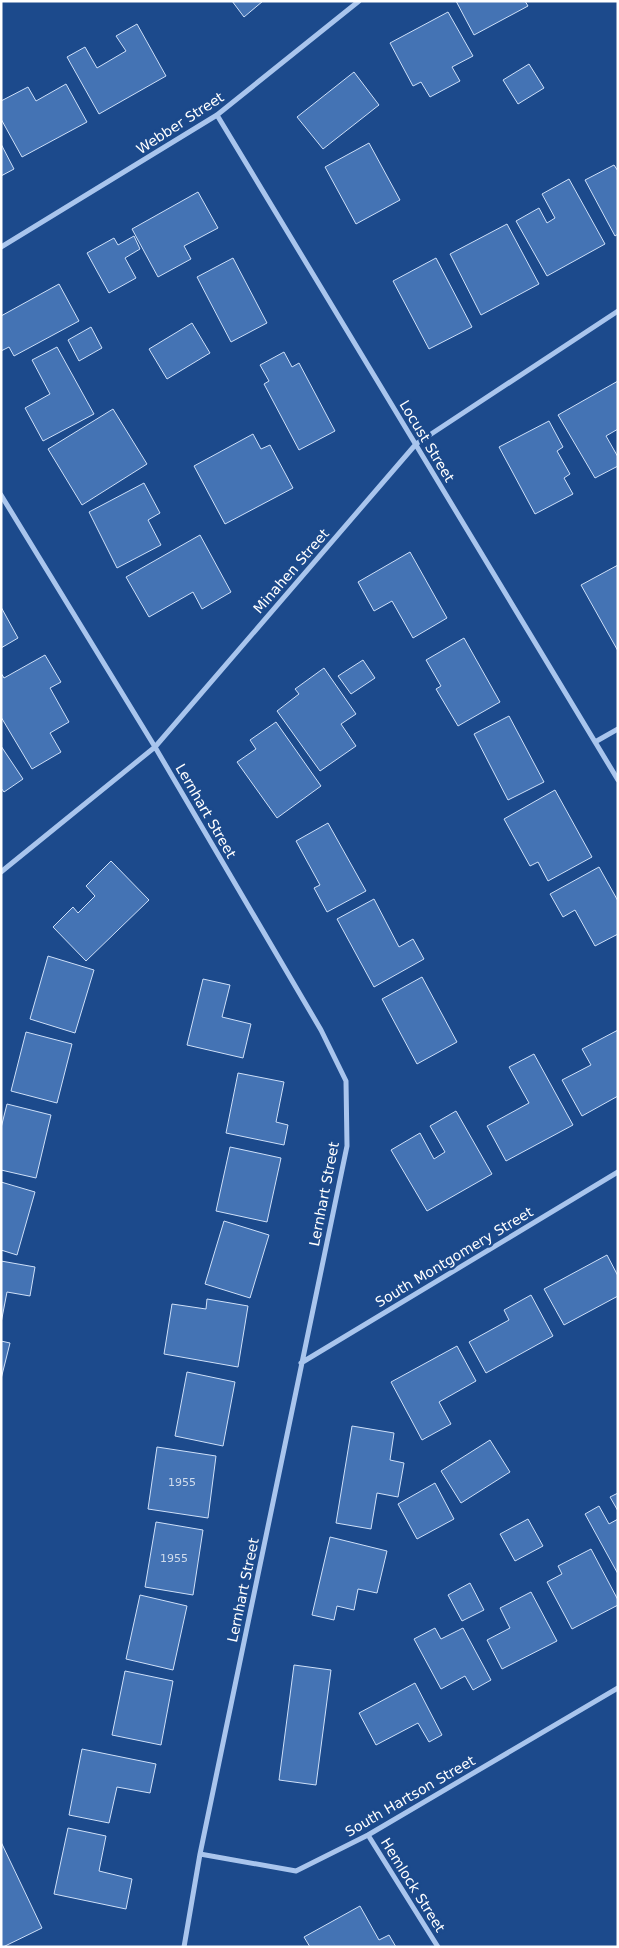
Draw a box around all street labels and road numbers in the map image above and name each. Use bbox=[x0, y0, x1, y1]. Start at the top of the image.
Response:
street label: Webber Street bbox=[133, 89, 227, 157]
street label: Locust Street bbox=[396, 397, 458, 485]
street label: Minahen Street bbox=[250, 525, 332, 617]
street label: Lernhart Street bbox=[173, 761, 240, 861]
street label: Lernhart Street bbox=[306, 1140, 342, 1248]
street label: South Montgomery Street bbox=[372, 1203, 536, 1310]
street label: Lernhart Street bbox=[224, 1536, 262, 1644]
street label: South Hartson Street bbox=[342, 1752, 478, 1840]
street label: Hemlock Street bbox=[378, 1835, 449, 1935]

